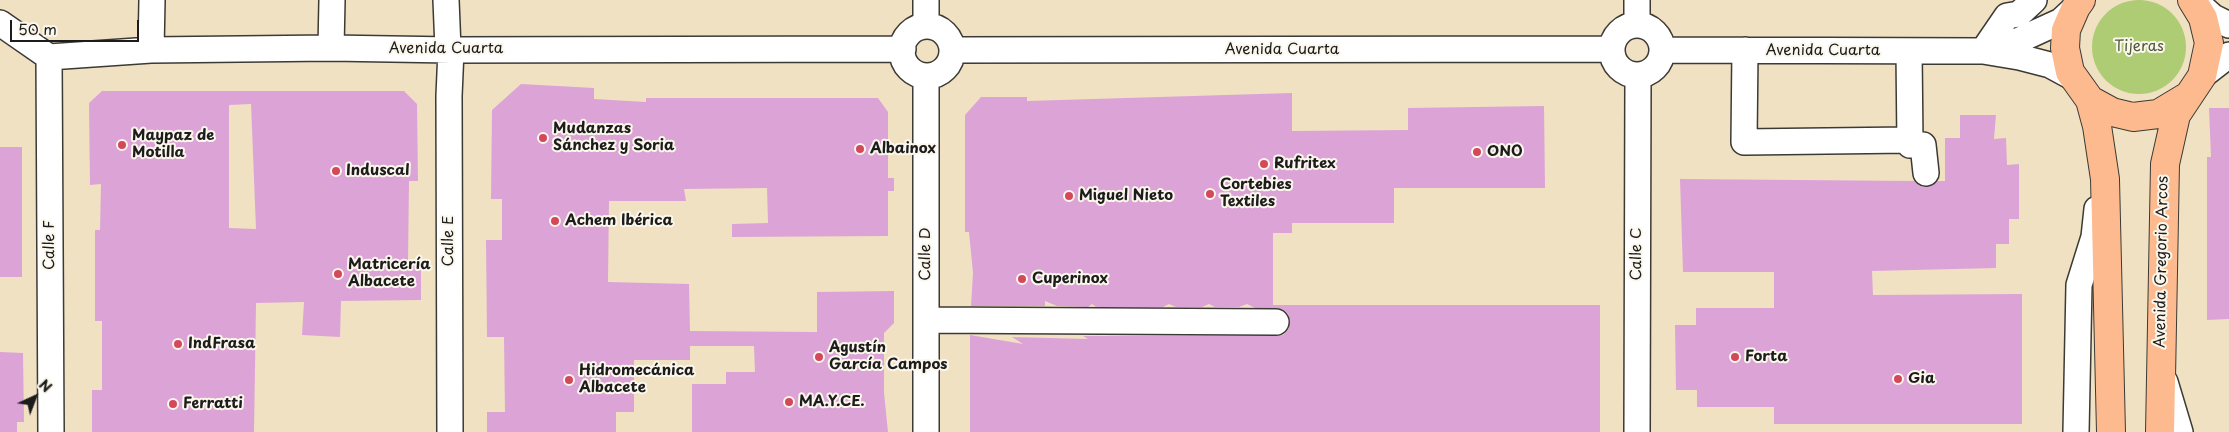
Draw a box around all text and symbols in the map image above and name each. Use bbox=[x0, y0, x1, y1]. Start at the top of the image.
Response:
scale bar bbox=[12, 10, 141, 42]
text: 50 m bbox=[18, 17, 57, 40]
park label: Tijeras bbox=[2114, 38, 2164, 56]
street label: Avenida Cuarta bbox=[389, 40, 503, 58]
street label: Avenida Cuarta bbox=[1225, 41, 1339, 59]
street label: Avenida Cuarta bbox=[1766, 42, 1880, 60]
place label: Mudanzas Sánchez y Soria bbox=[553, 120, 674, 155]
place label: Maypaz de Motilla bbox=[132, 127, 214, 162]
marker: Mudanzas Sánchez y Soria bbox=[537, 132, 549, 144]
marker: Maypaz de Motilla bbox=[116, 139, 128, 151]
place label: Albainox bbox=[870, 140, 936, 158]
marker: Albainox bbox=[854, 143, 866, 155]
place label: ONO bbox=[1487, 143, 1523, 161]
marker: ONO bbox=[1471, 146, 1483, 158]
place label: Rufritex bbox=[1274, 155, 1336, 173]
marker: Rufritex bbox=[1258, 158, 1270, 170]
place label: Induscal bbox=[346, 162, 410, 180]
marker: Induscal bbox=[330, 165, 342, 177]
place label: Cortebies Textiles bbox=[1220, 176, 1292, 211]
street label: Avenida Gregorio Arcos bbox=[2151, 176, 2173, 348]
place label: Miguel Nieto bbox=[1079, 187, 1173, 205]
marker: Cortebies Textiles bbox=[1204, 188, 1216, 200]
marker: Miguel Nieto bbox=[1063, 190, 1075, 202]
place label: Achem Ibérica bbox=[565, 212, 673, 230]
marker: Achem Ibérica bbox=[549, 215, 561, 227]
street label: Calle E bbox=[440, 216, 458, 266]
street label: Calle F bbox=[41, 220, 59, 270]
street label: Calle D bbox=[917, 227, 935, 281]
street label: Calle C bbox=[1628, 228, 1646, 280]
place label: Matricería Albacete bbox=[348, 256, 431, 291]
marker: Matricería Albacete bbox=[332, 268, 344, 280]
place label: Cuperinox bbox=[1032, 270, 1108, 288]
marker: Cuperinox bbox=[1016, 273, 1028, 285]
place label: IndFrasa bbox=[188, 335, 255, 353]
marker: IndFrasa bbox=[172, 338, 184, 350]
place label: Agustín García Campos bbox=[829, 339, 947, 374]
place label: Forta bbox=[1745, 348, 1788, 366]
marker: Agustín García Campos bbox=[813, 351, 825, 363]
marker: Forta bbox=[1729, 351, 1741, 363]
place label: Hidromecánica Albacete bbox=[579, 362, 694, 397]
place label: Gia bbox=[1908, 370, 1935, 388]
north arrow bbox=[10, 372, 60, 422]
marker: Gia bbox=[1892, 373, 1904, 385]
text: N bbox=[34, 374, 57, 397]
marker: Hidromecánica Albacete bbox=[563, 374, 575, 386]
place label: MA.Y.CE. bbox=[799, 393, 865, 411]
place label: Ferratti bbox=[183, 395, 243, 413]
marker: MA.Y.CE. bbox=[783, 396, 795, 408]
marker: Ferratti bbox=[167, 398, 179, 410]

